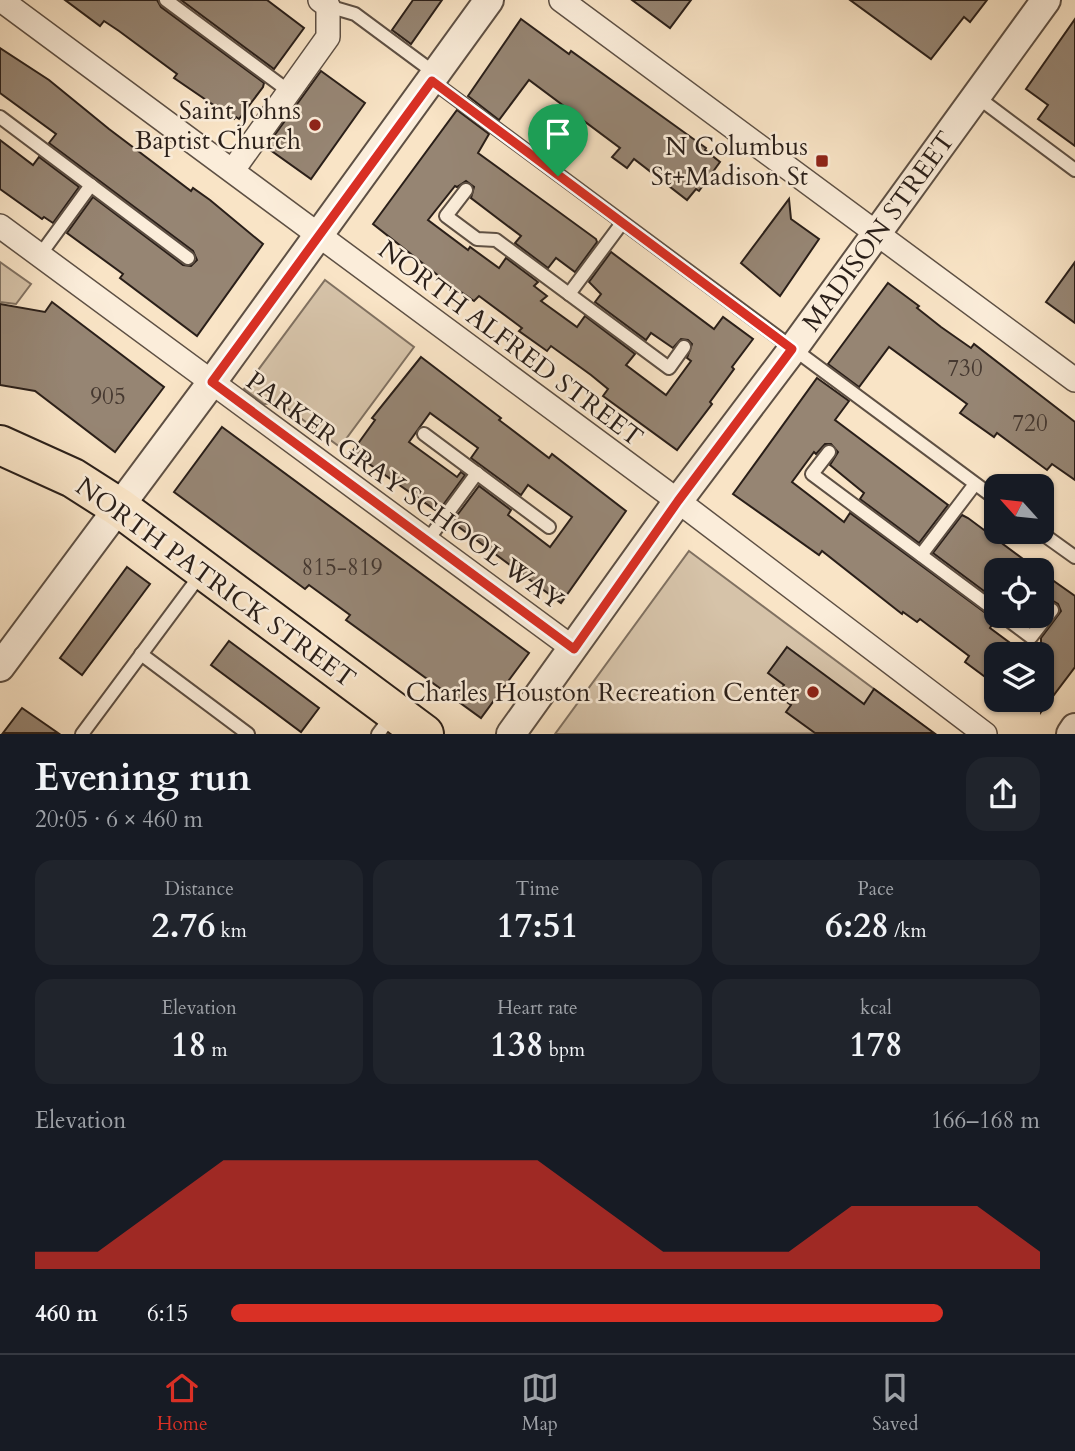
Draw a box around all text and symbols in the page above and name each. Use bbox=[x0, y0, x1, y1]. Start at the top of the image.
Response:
place label: Saint Johns Baptist Church bbox=[135, 93, 301, 158]
pin bbox=[528, 104, 588, 176]
icon: arrive bbox=[539, 115, 577, 153]
marker: Saint Johns Baptist Church bbox=[307, 117, 323, 133]
street label: MADISON STREET bbox=[794, 124, 963, 338]
place label: N Columbus St+Madison St bbox=[651, 129, 808, 194]
marker: N Columbus St+Madison St bbox=[814, 153, 830, 169]
street label: NORTH ALFRED STREET bbox=[371, 232, 650, 455]
house number: 730 bbox=[947, 353, 983, 384]
street label: PARKER GRAY SCHOOL WAY bbox=[239, 363, 571, 618]
house number: 905 bbox=[90, 381, 126, 412]
house number: 720 bbox=[1012, 408, 1048, 439]
street label: NORTH PATRICK STREET bbox=[69, 469, 363, 696]
north arrow bbox=[984, 474, 1054, 544]
map controls bbox=[984, 474, 1054, 712]
house number: 815-819 bbox=[302, 552, 382, 583]
button: locate bbox=[984, 558, 1054, 628]
button: layers bbox=[984, 642, 1054, 712]
place label: Charles Houston Recreation Center bbox=[406, 675, 800, 710]
marker: Charles Houston Recreation Center bbox=[805, 684, 821, 700]
text: Evening run bbox=[35, 752, 251, 804]
button: share bbox=[966, 757, 1040, 831]
text: 20:05 · 6 × 460 m bbox=[35, 804, 203, 835]
text: Distance bbox=[164, 876, 234, 902]
text: Time bbox=[516, 876, 559, 902]
text: Pace bbox=[857, 876, 894, 902]
text: 2.76 bbox=[152, 902, 215, 950]
text: 17:51 bbox=[497, 902, 578, 950]
text: 6:28 bbox=[825, 902, 889, 950]
text: km bbox=[215, 918, 247, 944]
text: /km bbox=[889, 918, 927, 944]
text: Elevation bbox=[161, 995, 237, 1021]
text: Heart rate bbox=[497, 995, 578, 1021]
text: kcal bbox=[860, 995, 892, 1021]
text: 18 bbox=[171, 1021, 207, 1069]
text: 138 bbox=[490, 1021, 544, 1069]
text: 178 bbox=[849, 1021, 903, 1069]
text: m bbox=[207, 1037, 228, 1063]
text: bpm bbox=[544, 1037, 585, 1063]
text: Elevation bbox=[35, 1105, 126, 1136]
text: 166–168 m bbox=[931, 1105, 1040, 1136]
text: 460 m bbox=[35, 1298, 98, 1329]
text: 6:15 bbox=[147, 1298, 188, 1329]
tab: Home bbox=[157, 1369, 208, 1437]
tab: Map bbox=[521, 1369, 559, 1437]
tab: Saved bbox=[872, 1369, 918, 1437]

